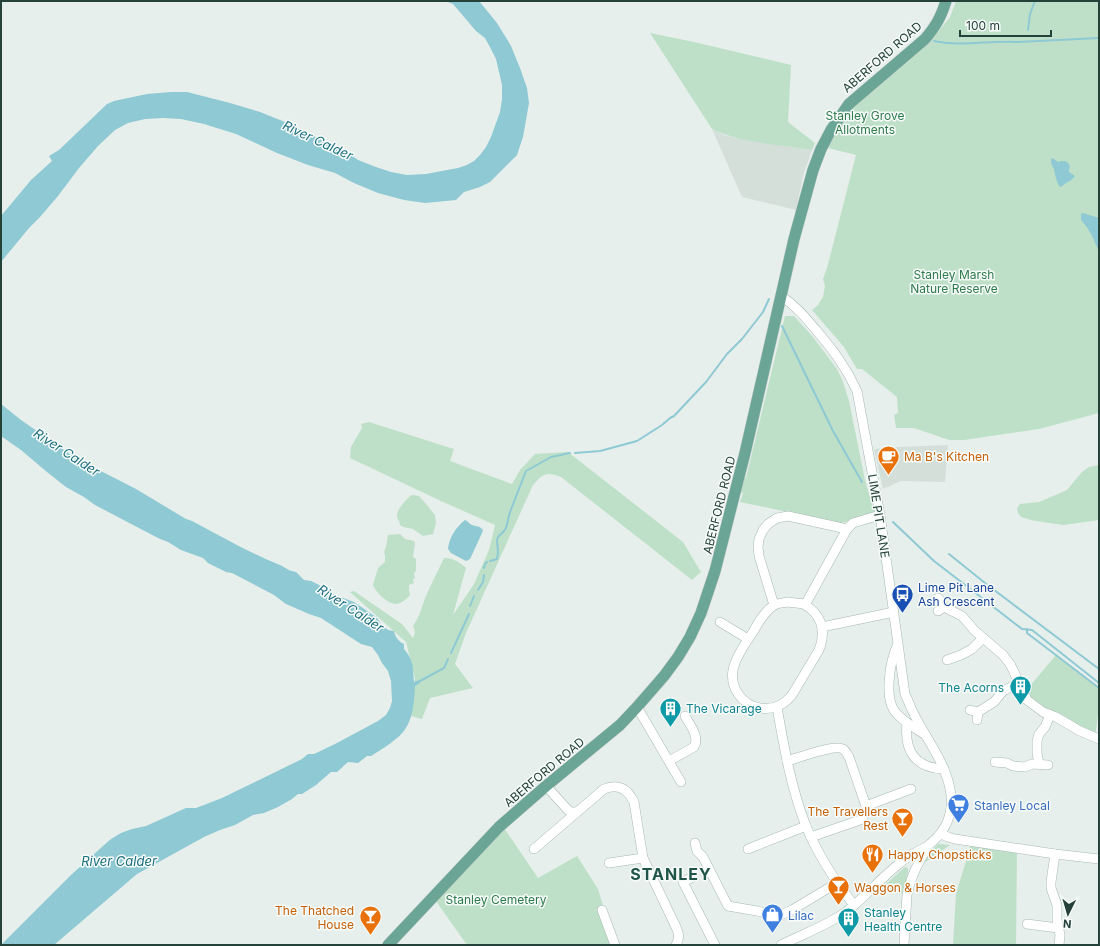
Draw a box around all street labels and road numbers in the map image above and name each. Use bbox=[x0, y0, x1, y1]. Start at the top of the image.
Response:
street label: ABERFORD ROAD bbox=[839, 18, 925, 96]
street label: ABERFORD ROAD bbox=[700, 454, 738, 556]
street label: LIME PIT LANE bbox=[865, 473, 893, 559]
street label: ABERFORD ROAD bbox=[501, 734, 587, 810]

